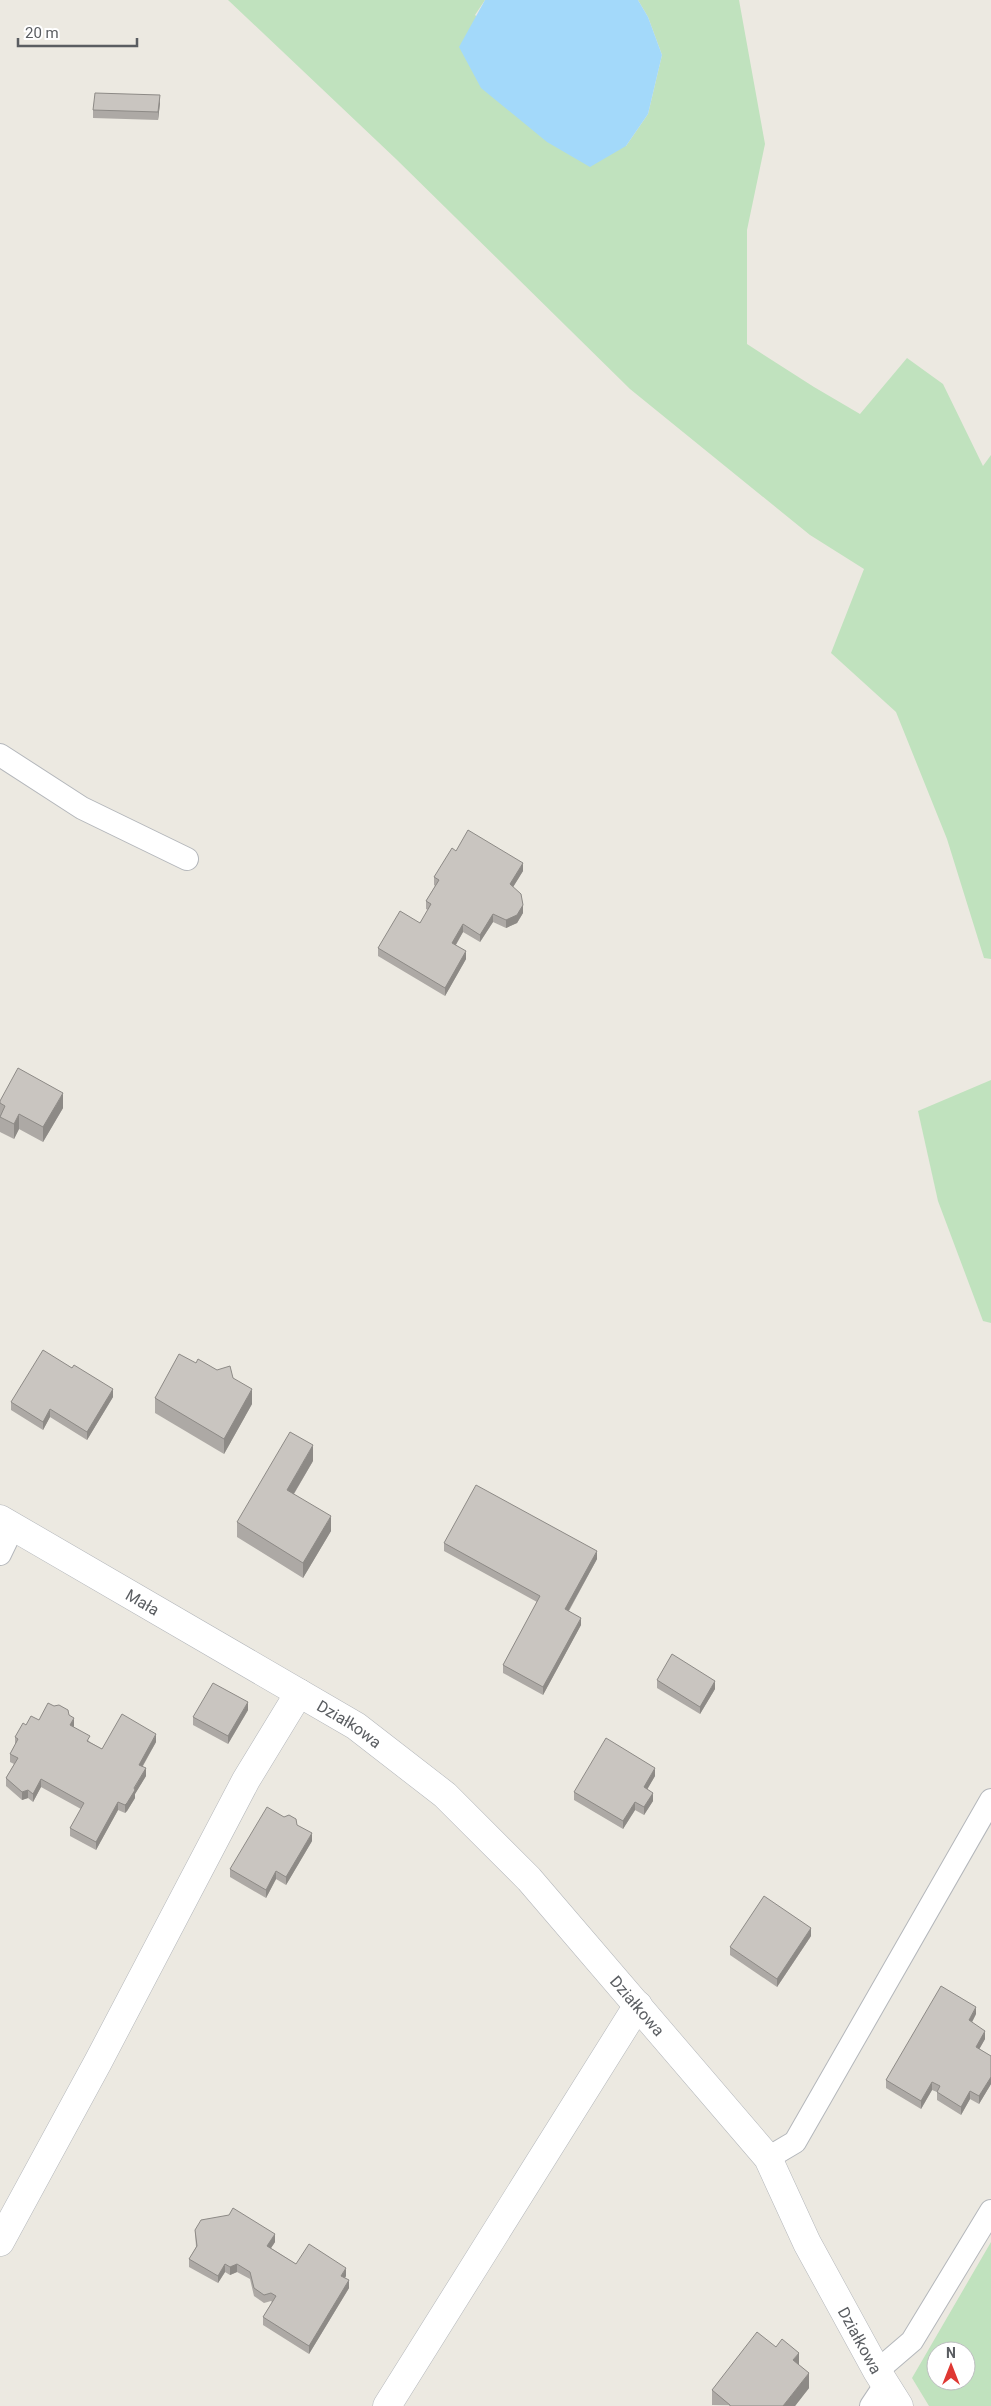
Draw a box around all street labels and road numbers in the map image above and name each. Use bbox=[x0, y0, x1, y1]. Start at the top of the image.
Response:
street label: Mała bbox=[122, 1585, 163, 1619]
street label: Działkowa bbox=[314, 1696, 385, 1752]
street label: Działkowa bbox=[606, 1972, 669, 2040]
street label: Działkowa bbox=[834, 2304, 886, 2377]

